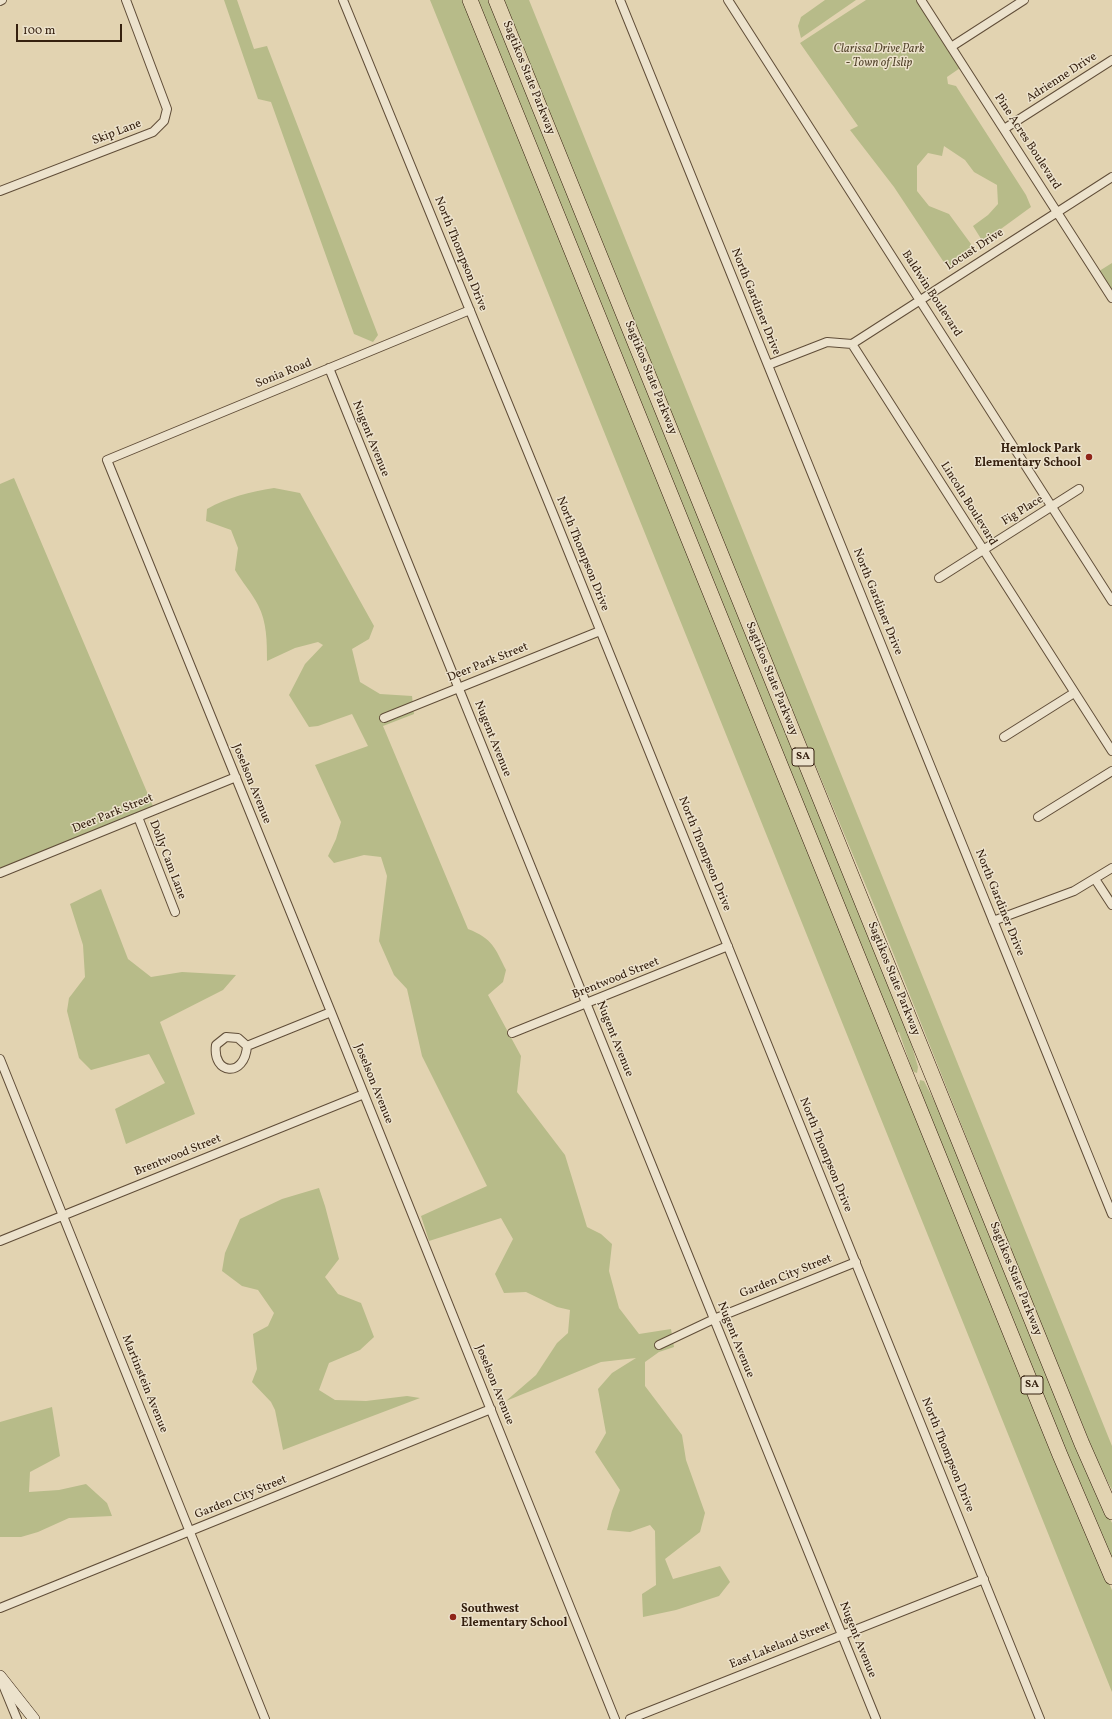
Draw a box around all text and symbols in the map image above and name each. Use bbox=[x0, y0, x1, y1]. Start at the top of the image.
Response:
scale bar bbox=[18, 16, 124, 42]
street label: Sagtikos State Parkway bbox=[499, 19, 557, 137]
text: 100 m bbox=[23, 23, 55, 39]
park label: Clarissa Drive Park - Town of Islip bbox=[833, 43, 925, 71]
street label: Adrienne Drive bbox=[1024, 50, 1100, 106]
street label: Pine Acres Boulevard bbox=[991, 91, 1063, 193]
street label: Skip Lane bbox=[90, 117, 144, 149]
street label: North Thompson Drive bbox=[430, 195, 490, 313]
street label: Locust Drive bbox=[943, 226, 1007, 274]
street label: North Gardiner Drive bbox=[727, 247, 783, 357]
street label: Baldwin Boulevard bbox=[898, 248, 964, 340]
street label: Sagtikos State Parkway bbox=[621, 319, 679, 437]
street label: Sonia Road bbox=[254, 356, 314, 392]
street label: Nugent Avenue bbox=[348, 399, 392, 479]
place label: Hemlock Park Elementary School bbox=[974, 443, 1081, 471]
marker: Hemlock Park Elementary School bbox=[1084, 452, 1094, 462]
street label: Lincoln Boulevard bbox=[936, 459, 1000, 549]
street label: Fig Place bbox=[1000, 493, 1046, 529]
street label: North Thompson Drive bbox=[552, 495, 612, 613]
street label: North Gardiner Drive bbox=[849, 547, 905, 657]
street label: Sagtikos State Parkway bbox=[742, 620, 800, 738]
street label: Deer Park Street bbox=[445, 640, 531, 686]
street label: Nugent Avenue bbox=[470, 699, 514, 779]
street label: Joselson Avenue bbox=[228, 742, 274, 826]
road number: SA bbox=[792, 748, 814, 766]
street label: Deer Park Street bbox=[70, 791, 156, 837]
street label: North Thompson Drive bbox=[674, 795, 734, 913]
street label: Dolly Cam Lane bbox=[145, 818, 189, 902]
street label: North Gardiner Drive bbox=[971, 848, 1027, 958]
street label: Sagtikos State Parkway bbox=[864, 920, 922, 1038]
street label: Brentwood Street bbox=[571, 955, 661, 1003]
street label: Nugent Avenue bbox=[592, 999, 636, 1079]
street label: Joselson Avenue bbox=[350, 1042, 396, 1126]
street label: North Thompson Drive bbox=[795, 1096, 855, 1214]
street label: Brentwood Street bbox=[133, 1132, 223, 1180]
street label: Sagtikos State Parkway bbox=[986, 1220, 1044, 1338]
street label: Garden City Street bbox=[738, 1252, 834, 1302]
street label: Nugent Avenue bbox=[713, 1300, 757, 1380]
street label: Martinstein Avenue bbox=[118, 1333, 170, 1435]
street label: Joselson Avenue bbox=[471, 1343, 517, 1427]
road number: SA bbox=[1021, 1376, 1043, 1394]
street label: North Thompson Drive bbox=[917, 1396, 977, 1514]
street label: Garden City Street bbox=[193, 1473, 289, 1523]
street label: Nugent Avenue bbox=[835, 1600, 879, 1680]
place label: Southwest Elementary School bbox=[461, 1603, 568, 1631]
marker: Southwest Elementary School bbox=[448, 1612, 458, 1622]
street label: East Lakeland Street bbox=[728, 1619, 832, 1673]

